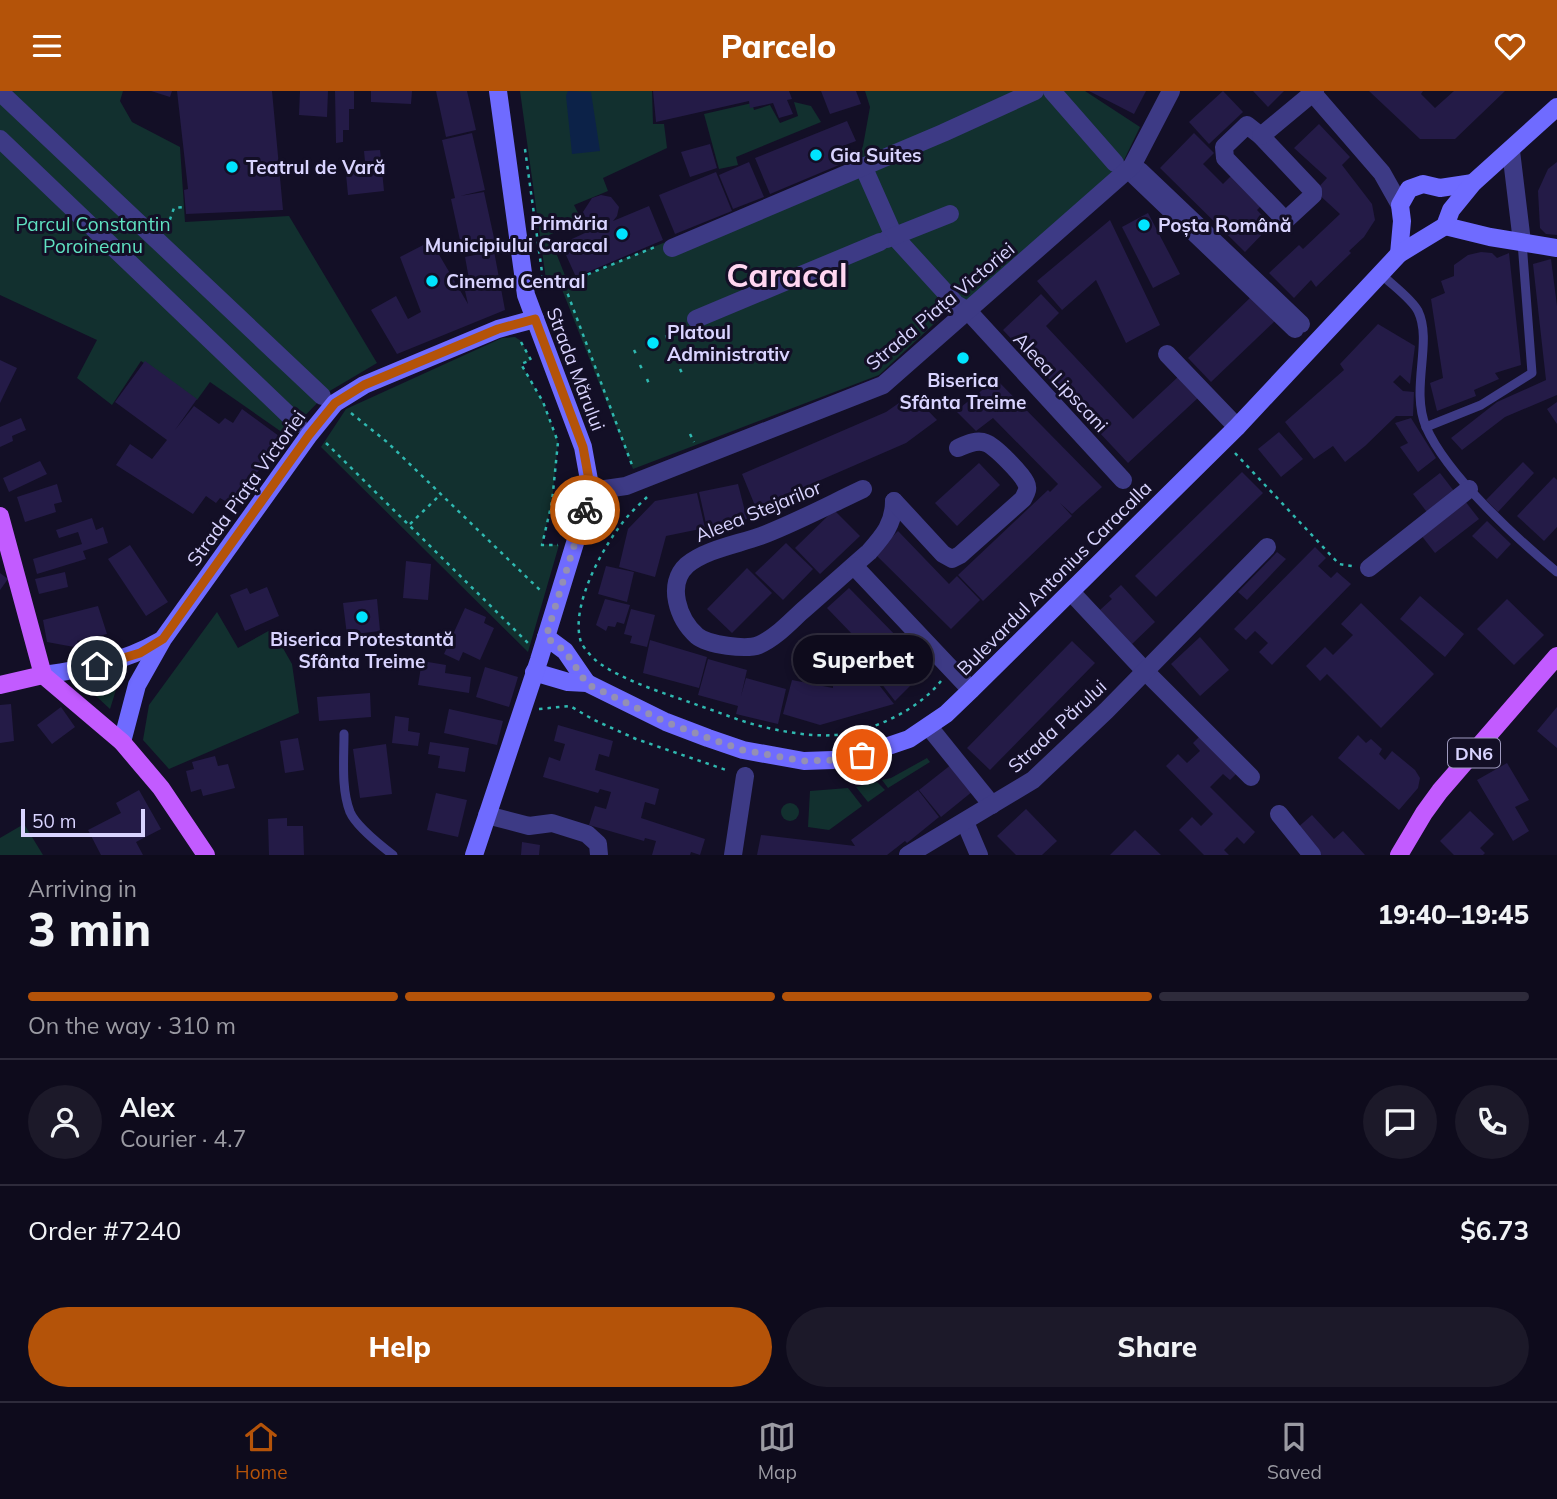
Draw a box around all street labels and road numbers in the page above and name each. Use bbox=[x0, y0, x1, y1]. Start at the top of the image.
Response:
street label: Strada Piața Victoriei bbox=[861, 237, 1020, 376]
street label: Strada Mărului bbox=[542, 304, 610, 434]
street label: Aleea Lipscani bbox=[1009, 327, 1113, 437]
street label: Strada Piața Victoriei bbox=[181, 405, 311, 571]
street label: Aleea Stejarilor bbox=[691, 475, 825, 547]
street label: Bulevardul Antonius Caracalla bbox=[952, 476, 1156, 680]
street label: Strada Părului bbox=[1003, 674, 1111, 778]
road number: DN6 bbox=[1448, 739, 1500, 767]

